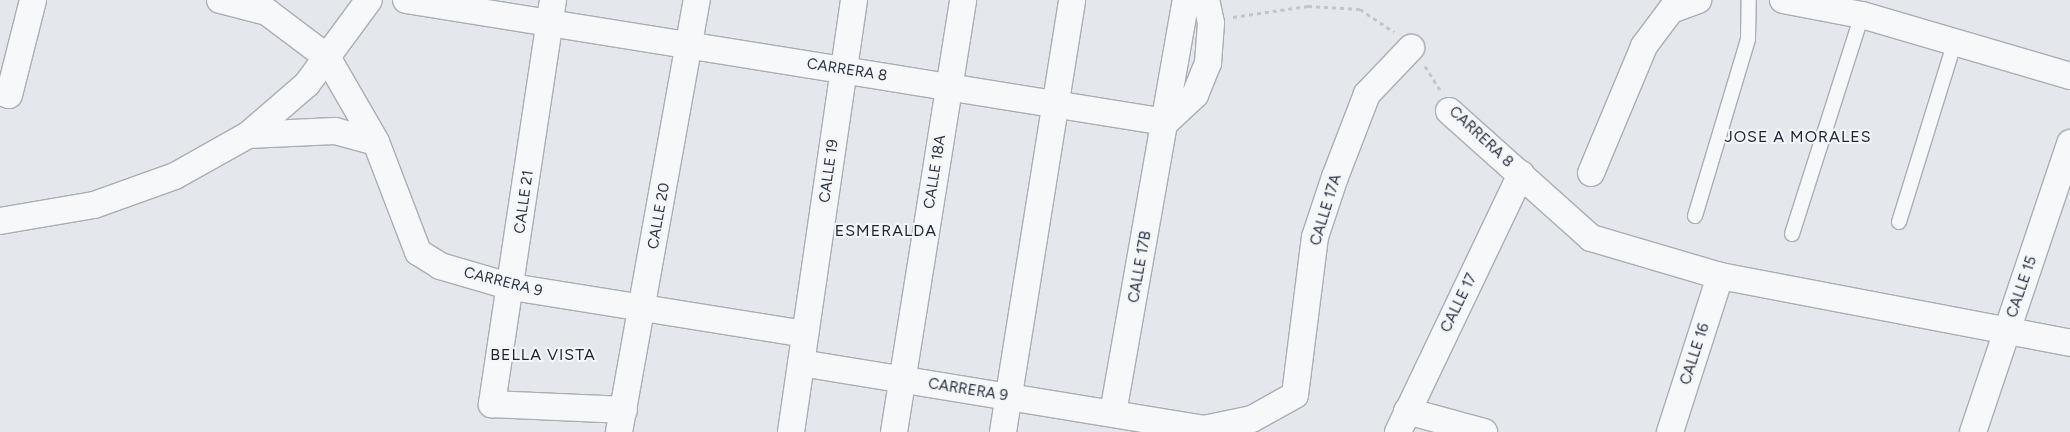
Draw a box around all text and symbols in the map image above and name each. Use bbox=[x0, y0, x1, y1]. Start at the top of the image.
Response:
street label: CARRERA 8 bbox=[806, 55, 888, 85]
street label: CARRERA 8 bbox=[1445, 103, 1517, 171]
district label: JOSE A MORALES bbox=[1723, 127, 1873, 147]
street label: CALLE 18A bbox=[920, 134, 950, 210]
street label: CALLE 19 bbox=[816, 138, 842, 204]
street label: CALLE 21 bbox=[511, 169, 537, 235]
street label: CALLE 17A bbox=[1307, 172, 1345, 248]
street label: CALLE 20 bbox=[644, 181, 674, 251]
district label: ESMERALDA bbox=[834, 221, 938, 241]
street label: CALLE 17B bbox=[1125, 230, 1155, 304]
street label: CALLE 15 bbox=[2003, 254, 2041, 320]
street label: CARRERA 9 bbox=[462, 264, 544, 300]
street label: CALLE 17 bbox=[1437, 271, 1481, 335]
street label: CALLE 16 bbox=[1677, 321, 1713, 387]
district label: BELLA VISTA bbox=[489, 345, 597, 365]
street label: CARRERA 9 bbox=[927, 375, 1009, 405]

